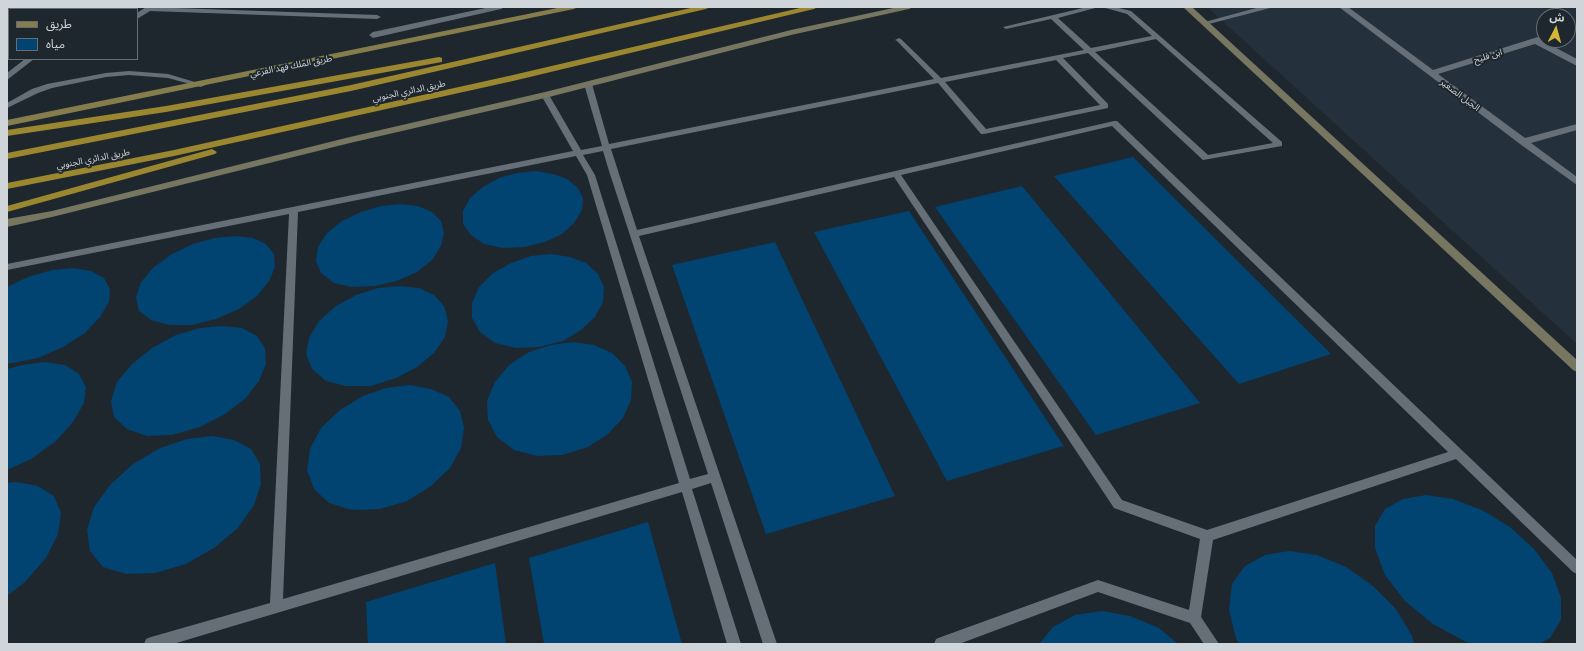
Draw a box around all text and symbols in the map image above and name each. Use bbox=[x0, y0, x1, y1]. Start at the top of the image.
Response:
legend bbox=[8, 8, 138, 60]
north arrow bbox=[1536, 8, 1576, 48]
text: ش bbox=[1549, 10, 1565, 24]
text: طريق bbox=[46, 17, 72, 31]
text: مياه bbox=[46, 37, 65, 51]
street label: ابن فليح bbox=[1472, 47, 1504, 65]
street label: طريق الملك فهد الفرعي bbox=[249, 53, 333, 79]
street label: الجبل الصغير bbox=[1438, 77, 1482, 113]
street label: طريق الدائري الجنوبي bbox=[371, 78, 447, 104]
street label: طريق الدائري الجنوبي bbox=[55, 147, 131, 171]

